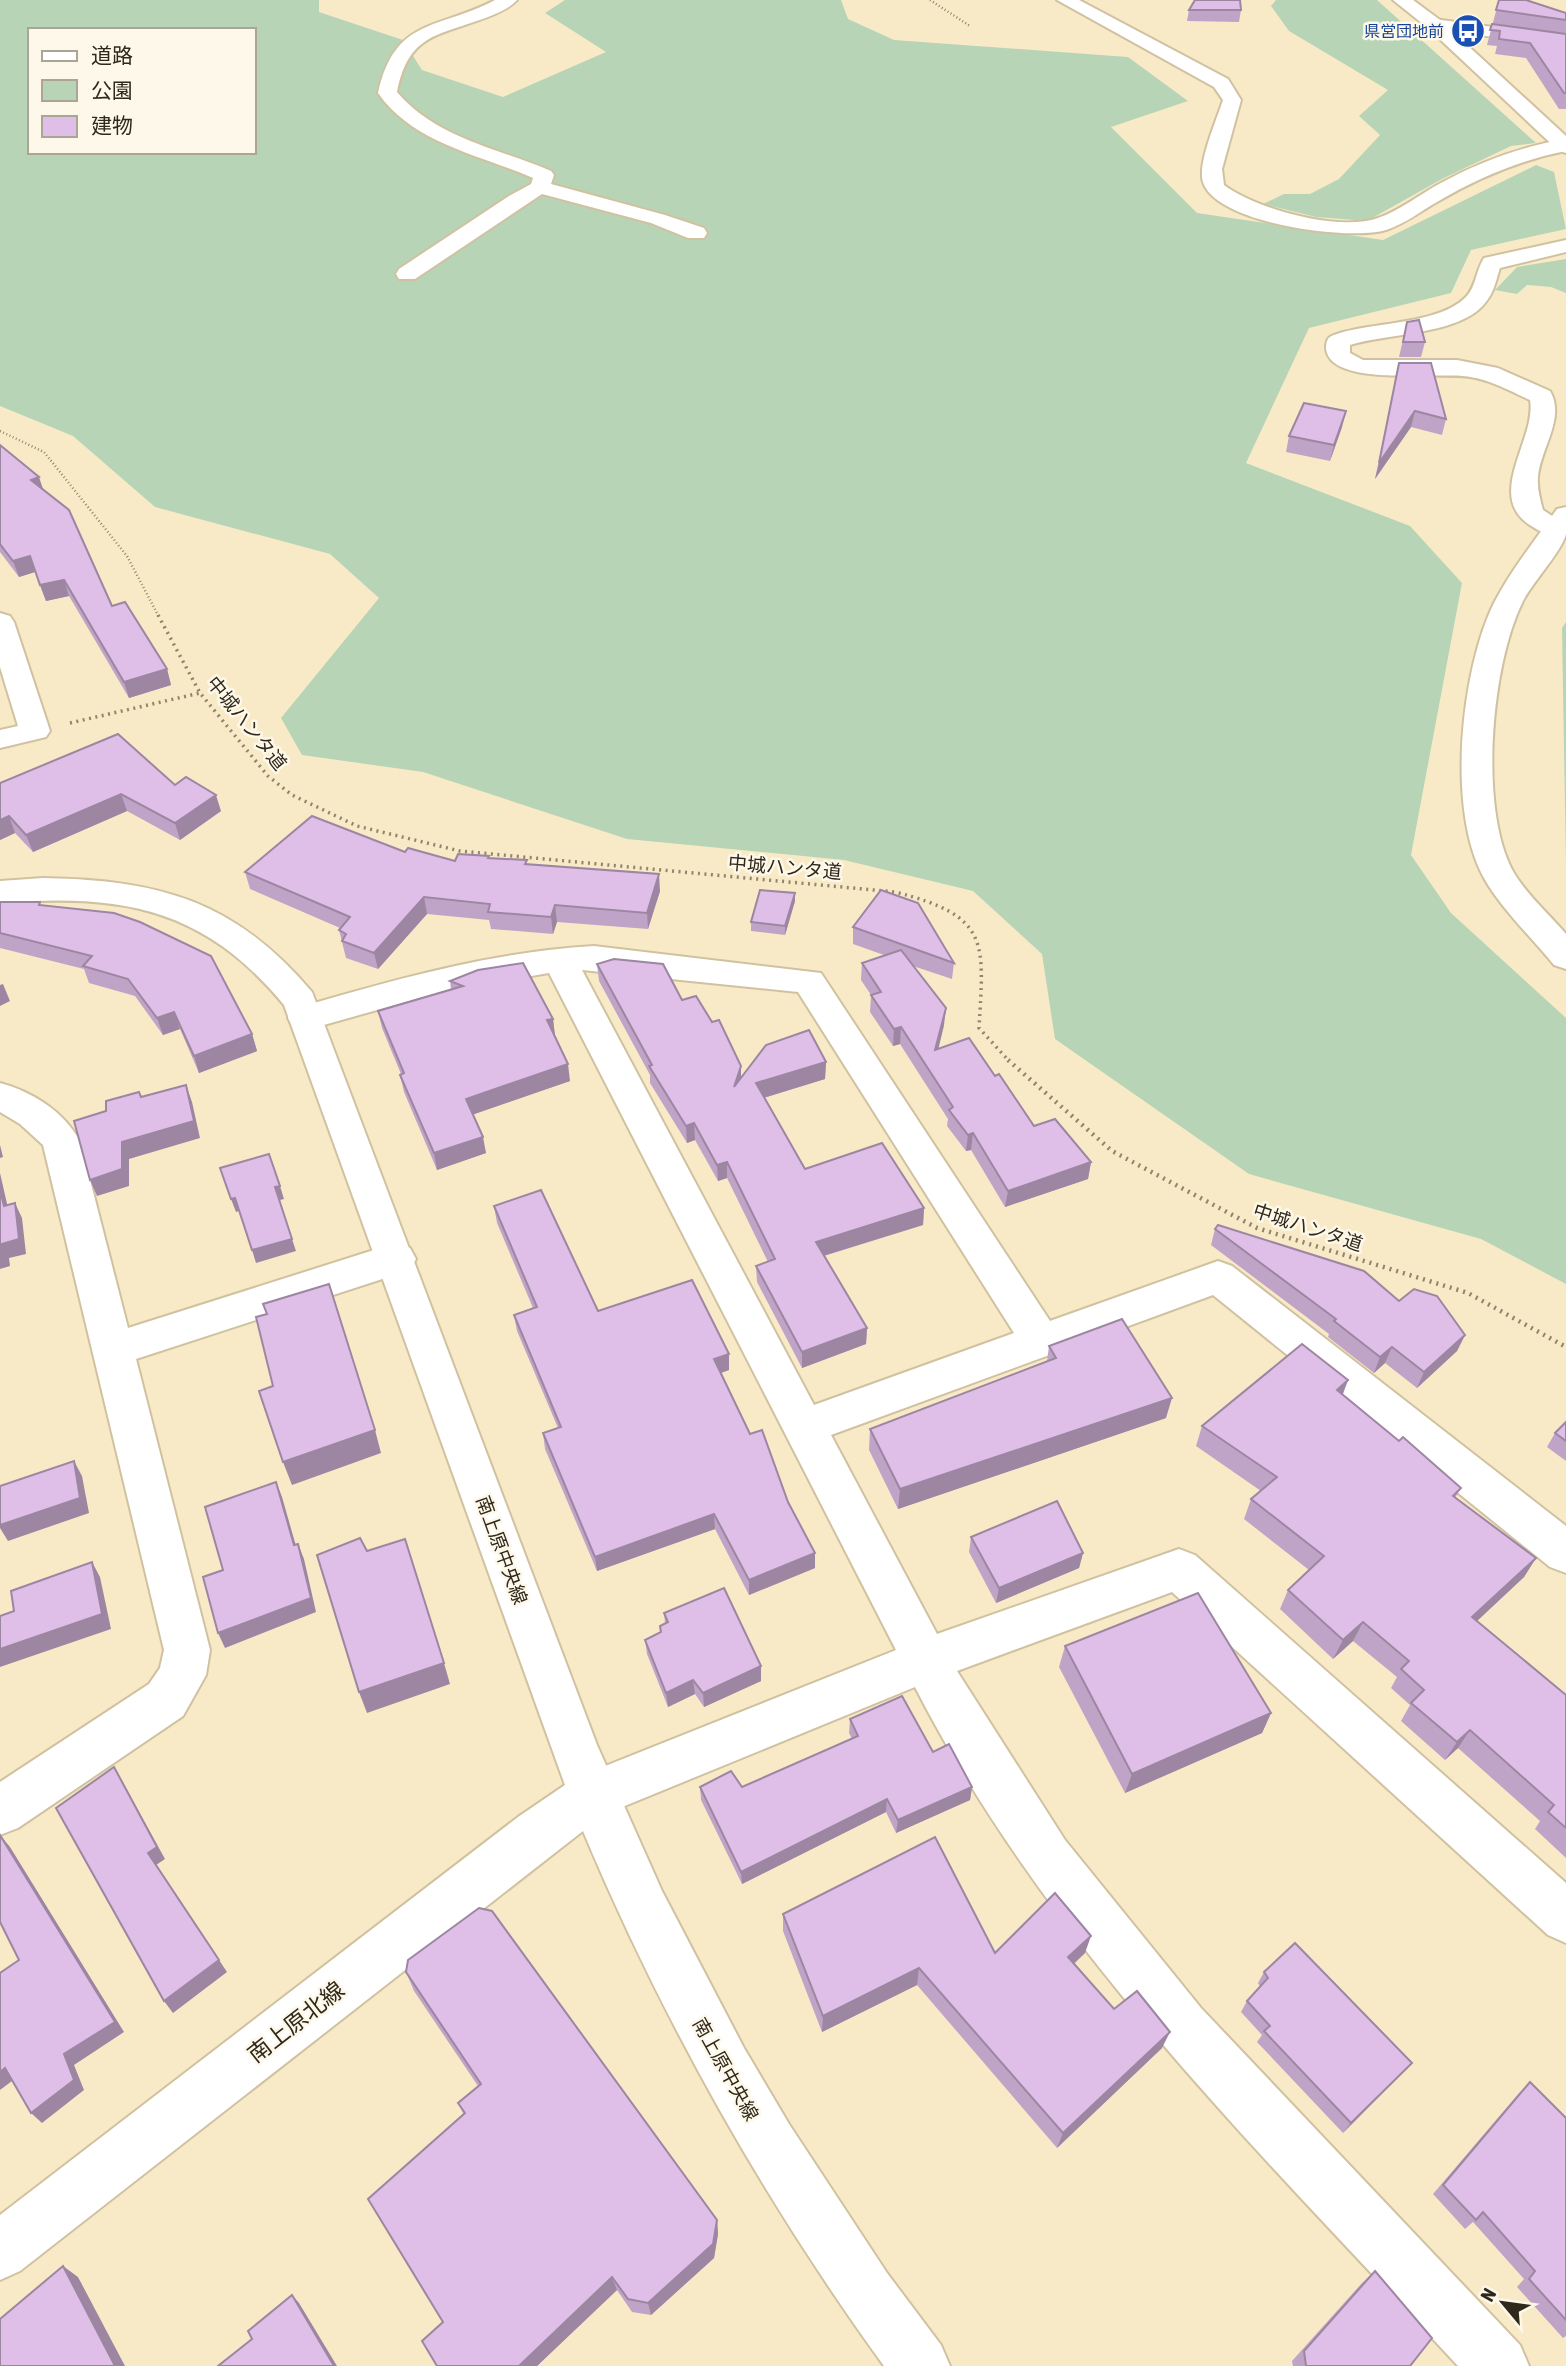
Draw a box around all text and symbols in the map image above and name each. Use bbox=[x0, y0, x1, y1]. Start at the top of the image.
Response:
bus stop icon: 県営団地前 bbox=[1449, 12, 1487, 50]
place label: 県営団地前 bbox=[1364, 22, 1444, 40]
legend bbox=[28, 28, 256, 154]
text: 道路 bbox=[91, 43, 133, 67]
text: 公園 bbox=[91, 78, 133, 102]
text: 建物 bbox=[91, 113, 133, 137]
street label: 中城ハンタ道 bbox=[203, 672, 291, 774]
street label: 中城ハンタ道 bbox=[727, 851, 843, 883]
street label: 中城ハンタ道 bbox=[1250, 1199, 1366, 1255]
street label: 南上原中央線 bbox=[472, 1493, 532, 1607]
street label: 南上原北線 bbox=[243, 1976, 349, 2068]
street label: 南上原中央線 bbox=[689, 2014, 763, 2124]
north arrow bbox=[1468, 2268, 1538, 2338]
text: N bbox=[1476, 2285, 1500, 2305]

